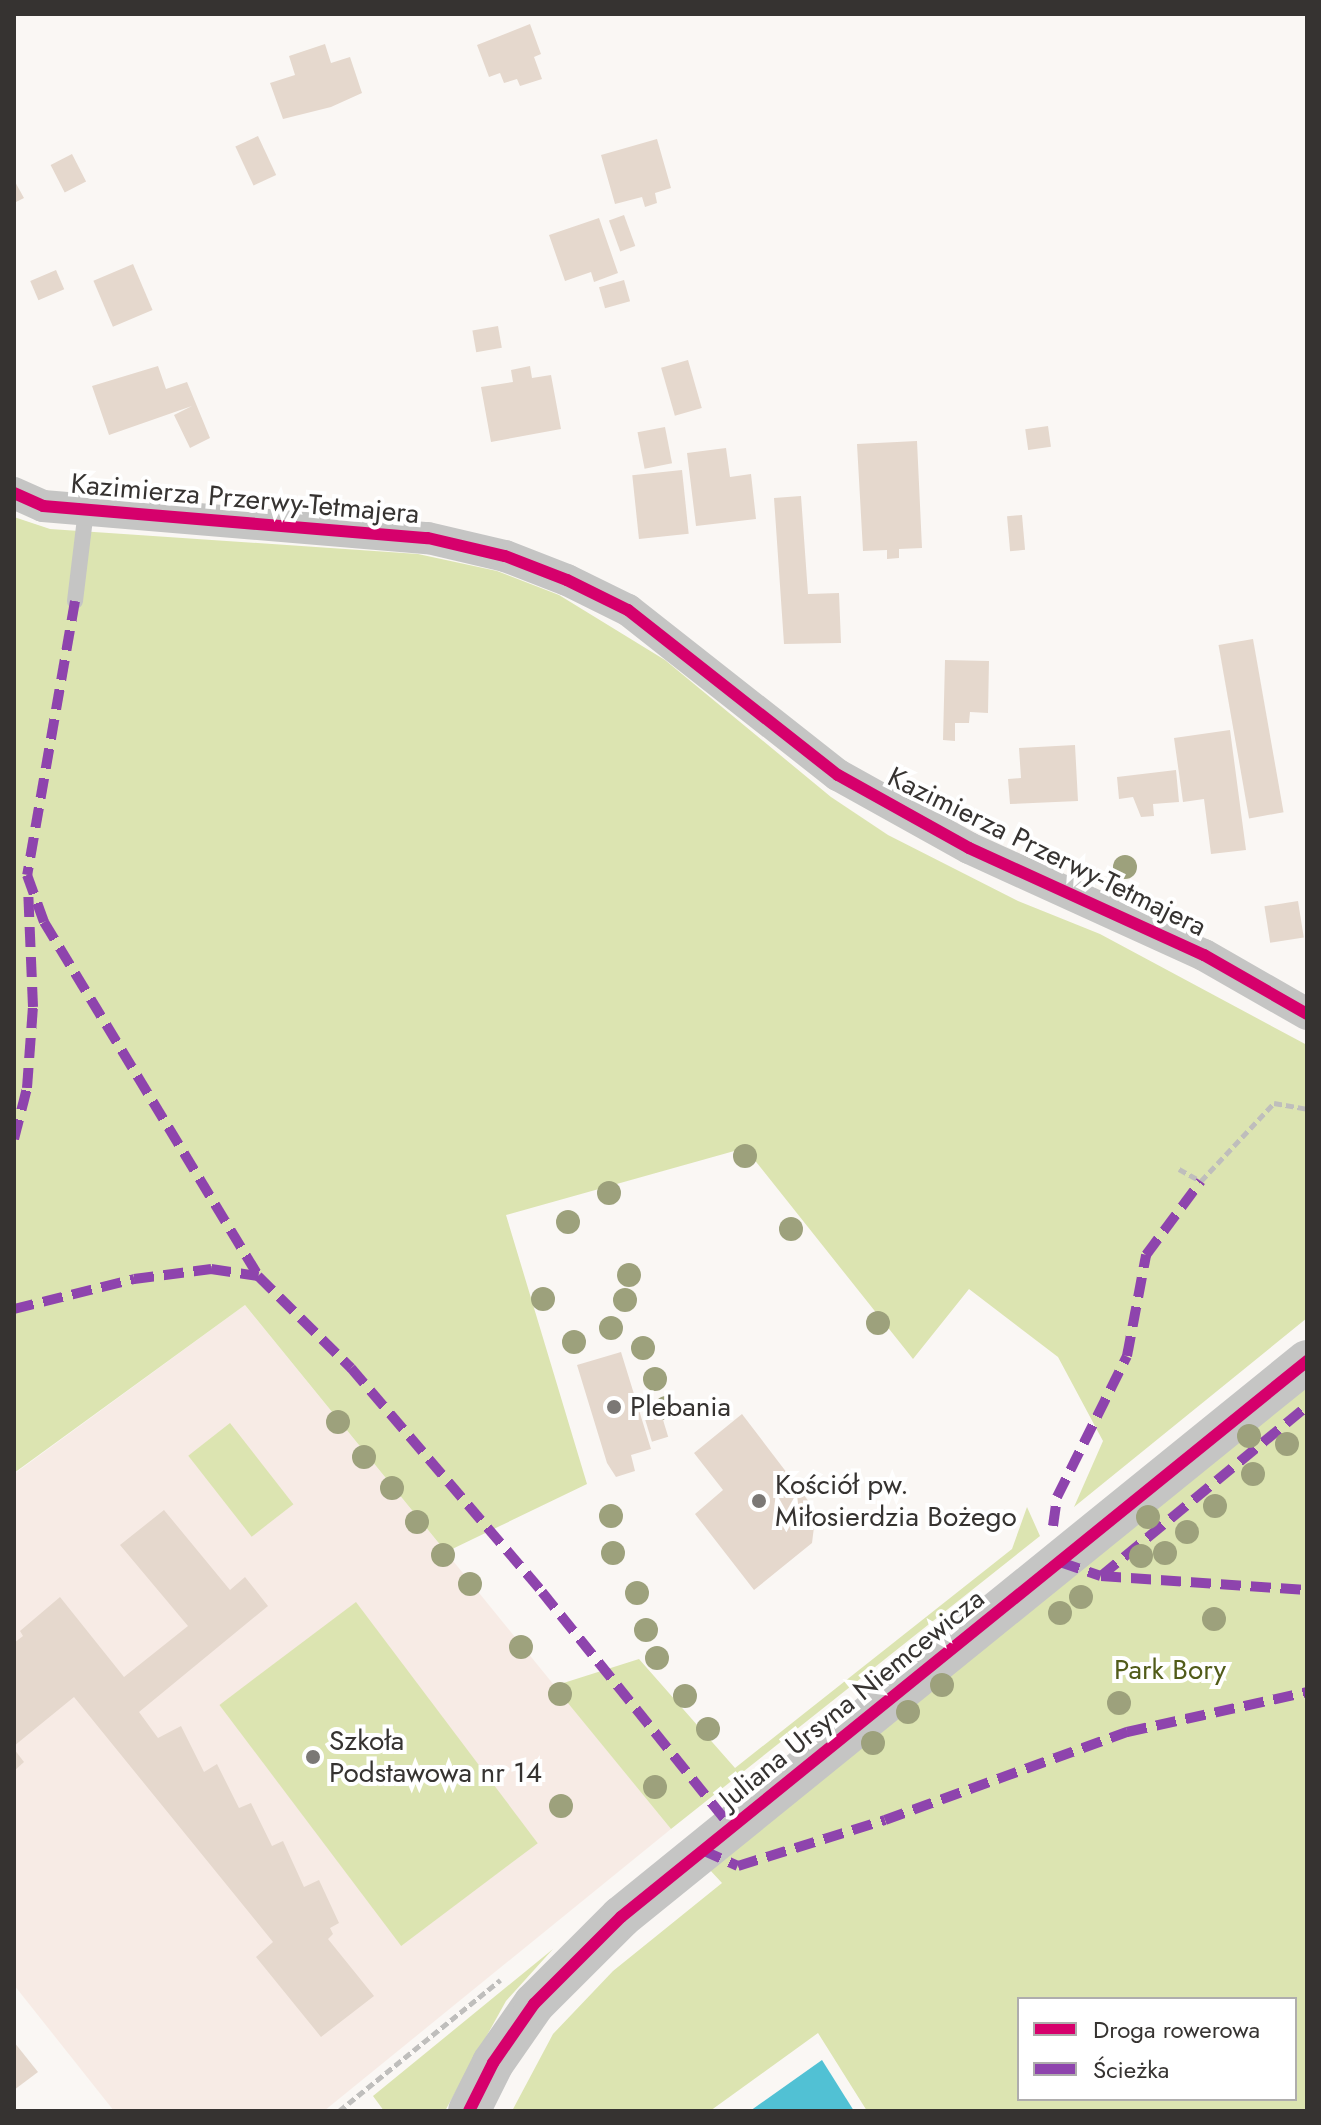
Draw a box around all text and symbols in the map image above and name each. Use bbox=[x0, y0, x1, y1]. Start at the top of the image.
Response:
street label: Kazimierza Przerwy-Tetmajera bbox=[69, 467, 421, 531]
street label: Kazimierza Przerwy-Tetmajera bbox=[882, 760, 1212, 944]
place label: Plebania bbox=[630, 1390, 731, 1424]
marker: Plebania bbox=[605, 1398, 623, 1416]
place label: Kościół pw. Miłosierdzia Bożego bbox=[775, 1468, 1017, 1534]
marker: Kościół pw. Miłosierdzia Bożego bbox=[750, 1492, 768, 1510]
street label: Juliana Ursyna Niemcewicza bbox=[713, 1582, 991, 1816]
park label: Park Bory bbox=[1114, 1653, 1226, 1687]
place label: Szkoła Podstawowa nr 14 bbox=[329, 1724, 542, 1790]
marker: Szkoła Podstawowa nr 14 bbox=[304, 1748, 322, 1766]
legend bbox=[1017, 1997, 1297, 2101]
text: Droga rowerowa bbox=[1093, 2012, 1260, 2047]
text: Ścieżka bbox=[1093, 2052, 1169, 2087]

